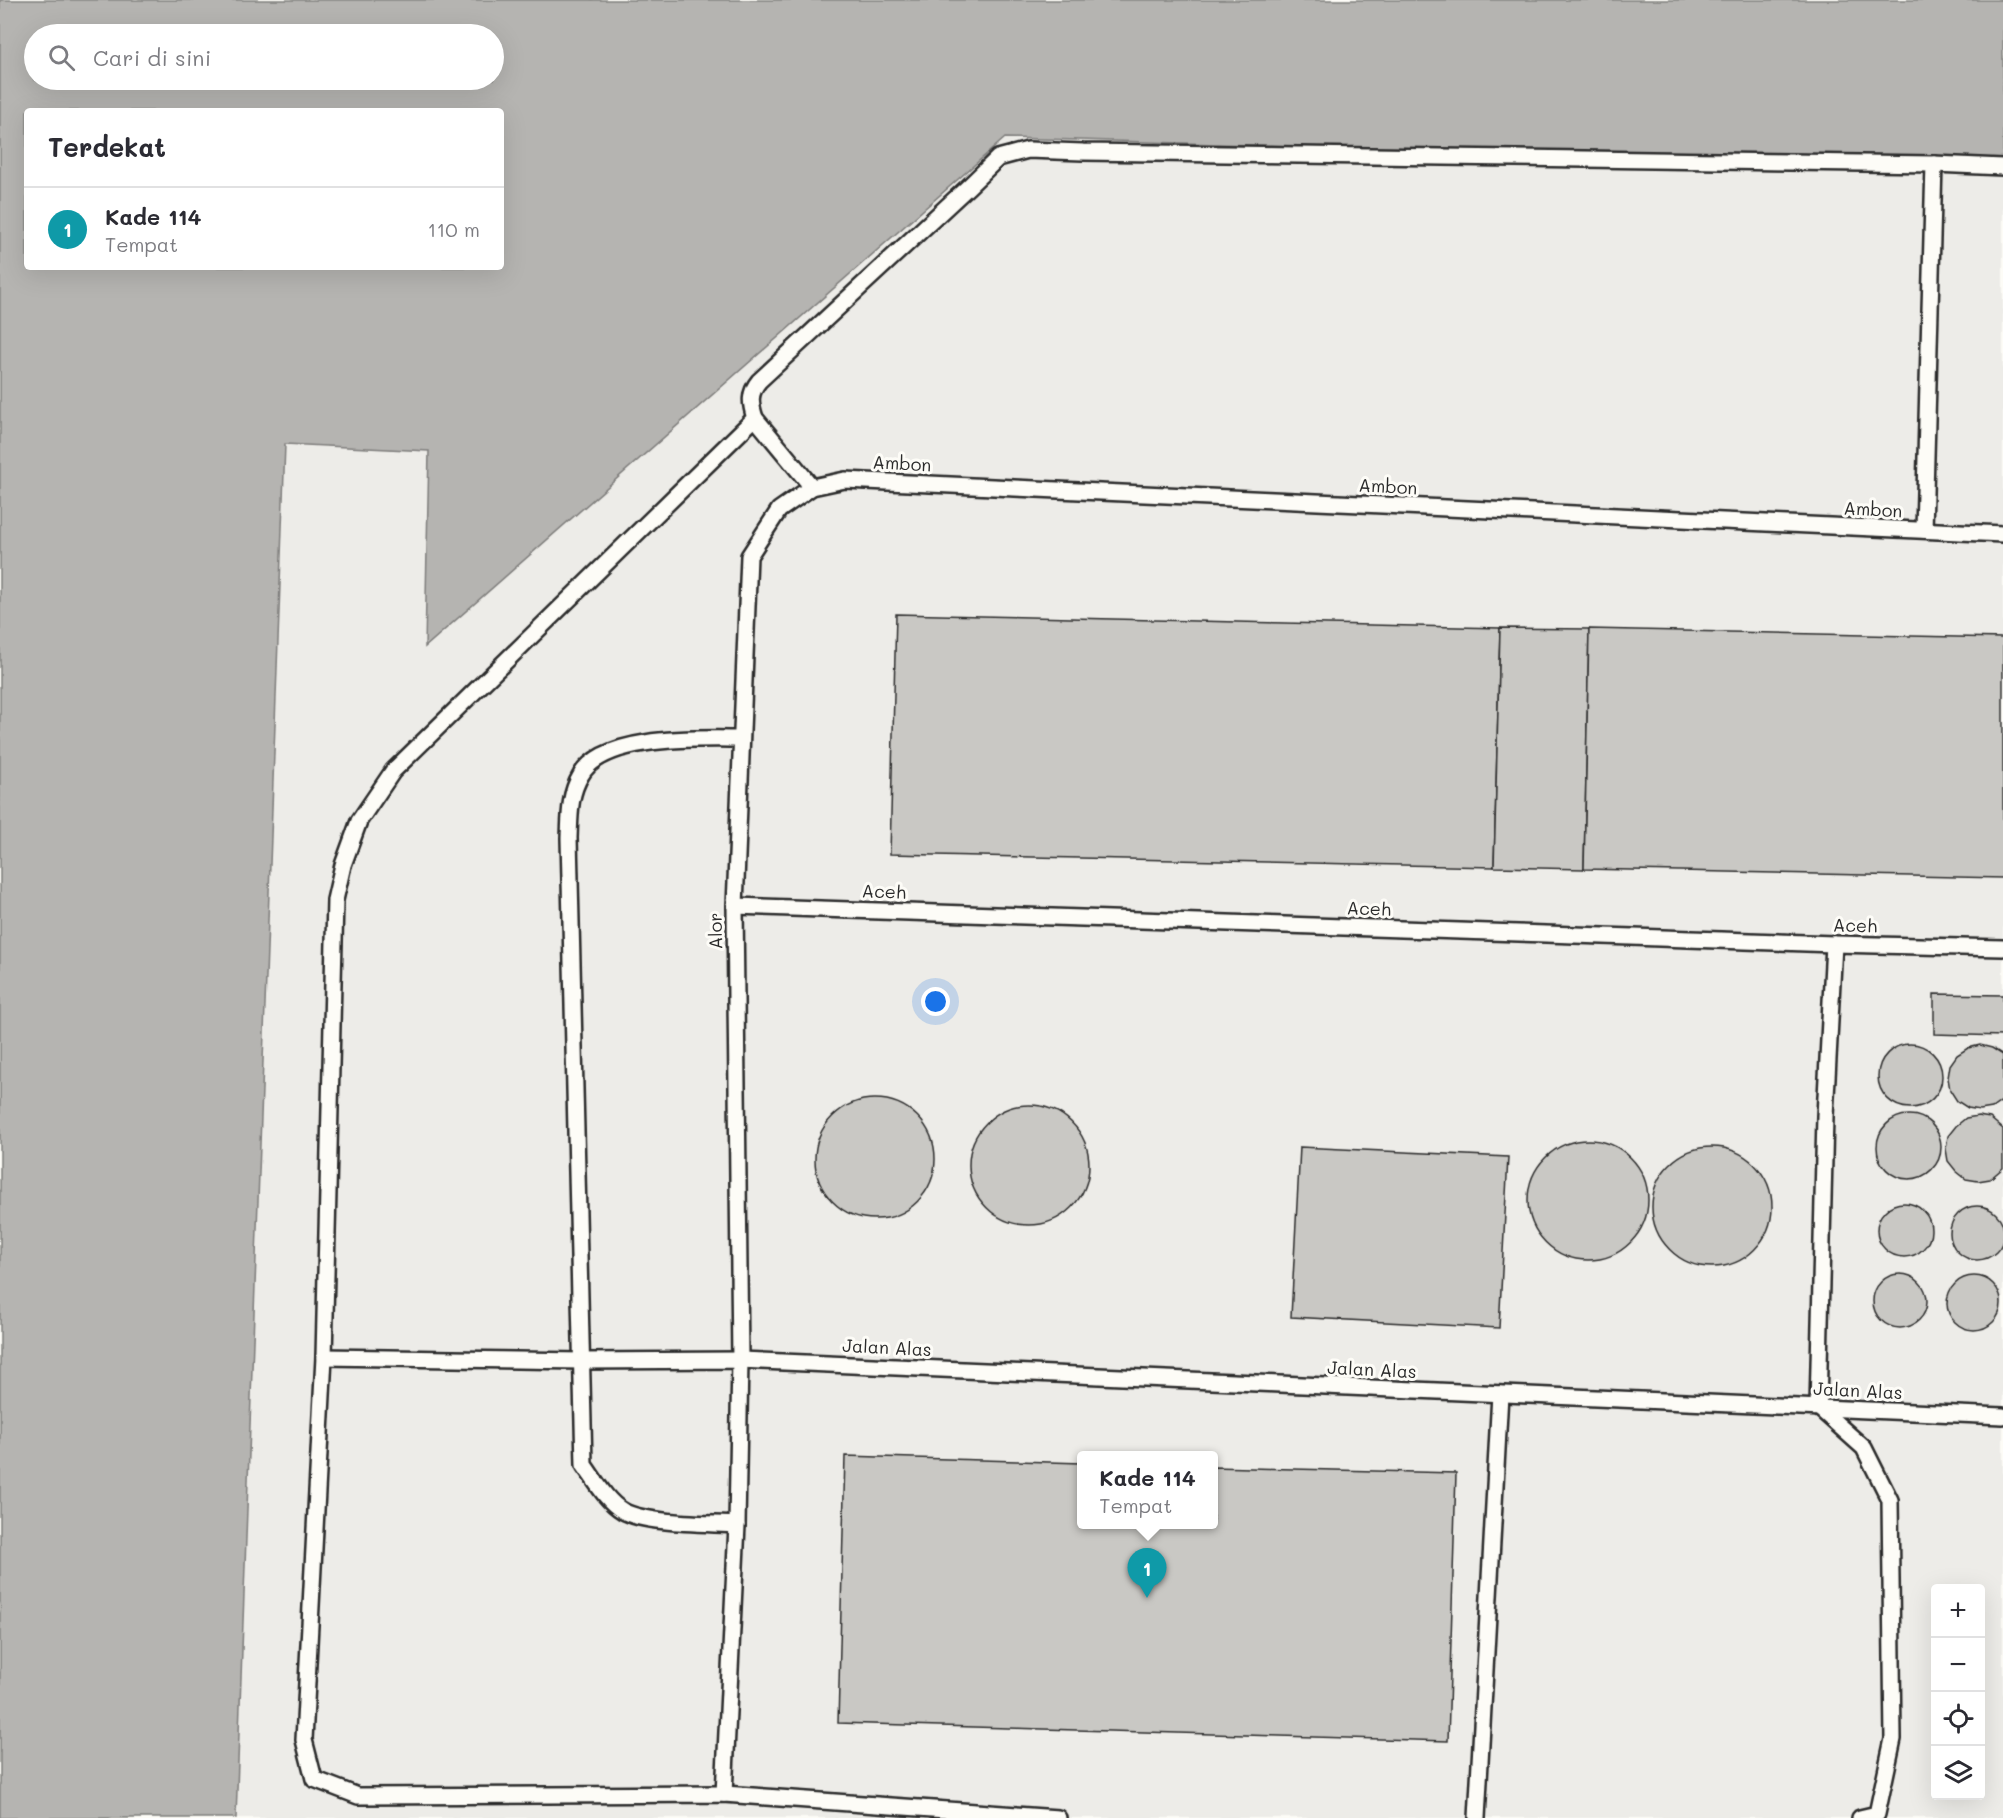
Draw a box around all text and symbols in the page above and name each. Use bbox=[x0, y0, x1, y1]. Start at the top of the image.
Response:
search box bbox=[24, 24, 504, 90]
icon: search bbox=[45, 41, 78, 74]
text: Cari di sini bbox=[93, 43, 211, 72]
text: Terdekat bbox=[48, 130, 166, 164]
text: Kade 114 bbox=[105, 202, 201, 231]
text: 1 bbox=[63, 216, 72, 242]
text: 110 m bbox=[427, 216, 480, 242]
text: Tempat bbox=[105, 231, 178, 257]
street label: Ambon bbox=[872, 449, 932, 477]
street label: Ambon bbox=[1358, 472, 1418, 500]
street label: Ambon bbox=[1843, 495, 1903, 523]
street label: Aceh bbox=[861, 878, 907, 904]
street label: Aceh bbox=[1346, 895, 1392, 921]
street label: Alor bbox=[703, 912, 727, 950]
street label: Aceh bbox=[1833, 913, 1877, 937]
your location bbox=[921, 987, 950, 1016]
street label: Jalan Alas bbox=[842, 1333, 932, 1361]
street label: Jalan Alas bbox=[1327, 1355, 1417, 1383]
street label: Jalan Alas bbox=[1813, 1376, 1903, 1404]
popup bbox=[1077, 1451, 1218, 1529]
text: Kade 114 bbox=[1099, 1463, 1196, 1492]
text: Tempat bbox=[1099, 1492, 1172, 1518]
pin: 1 bbox=[1128, 1548, 1166, 1598]
map controls bbox=[1931, 1584, 1985, 1800]
button: + bbox=[1931, 1584, 1985, 1638]
button: − bbox=[1931, 1638, 1985, 1692]
button: locate bbox=[1931, 1692, 1985, 1746]
button: layers bbox=[1931, 1746, 1985, 1800]

